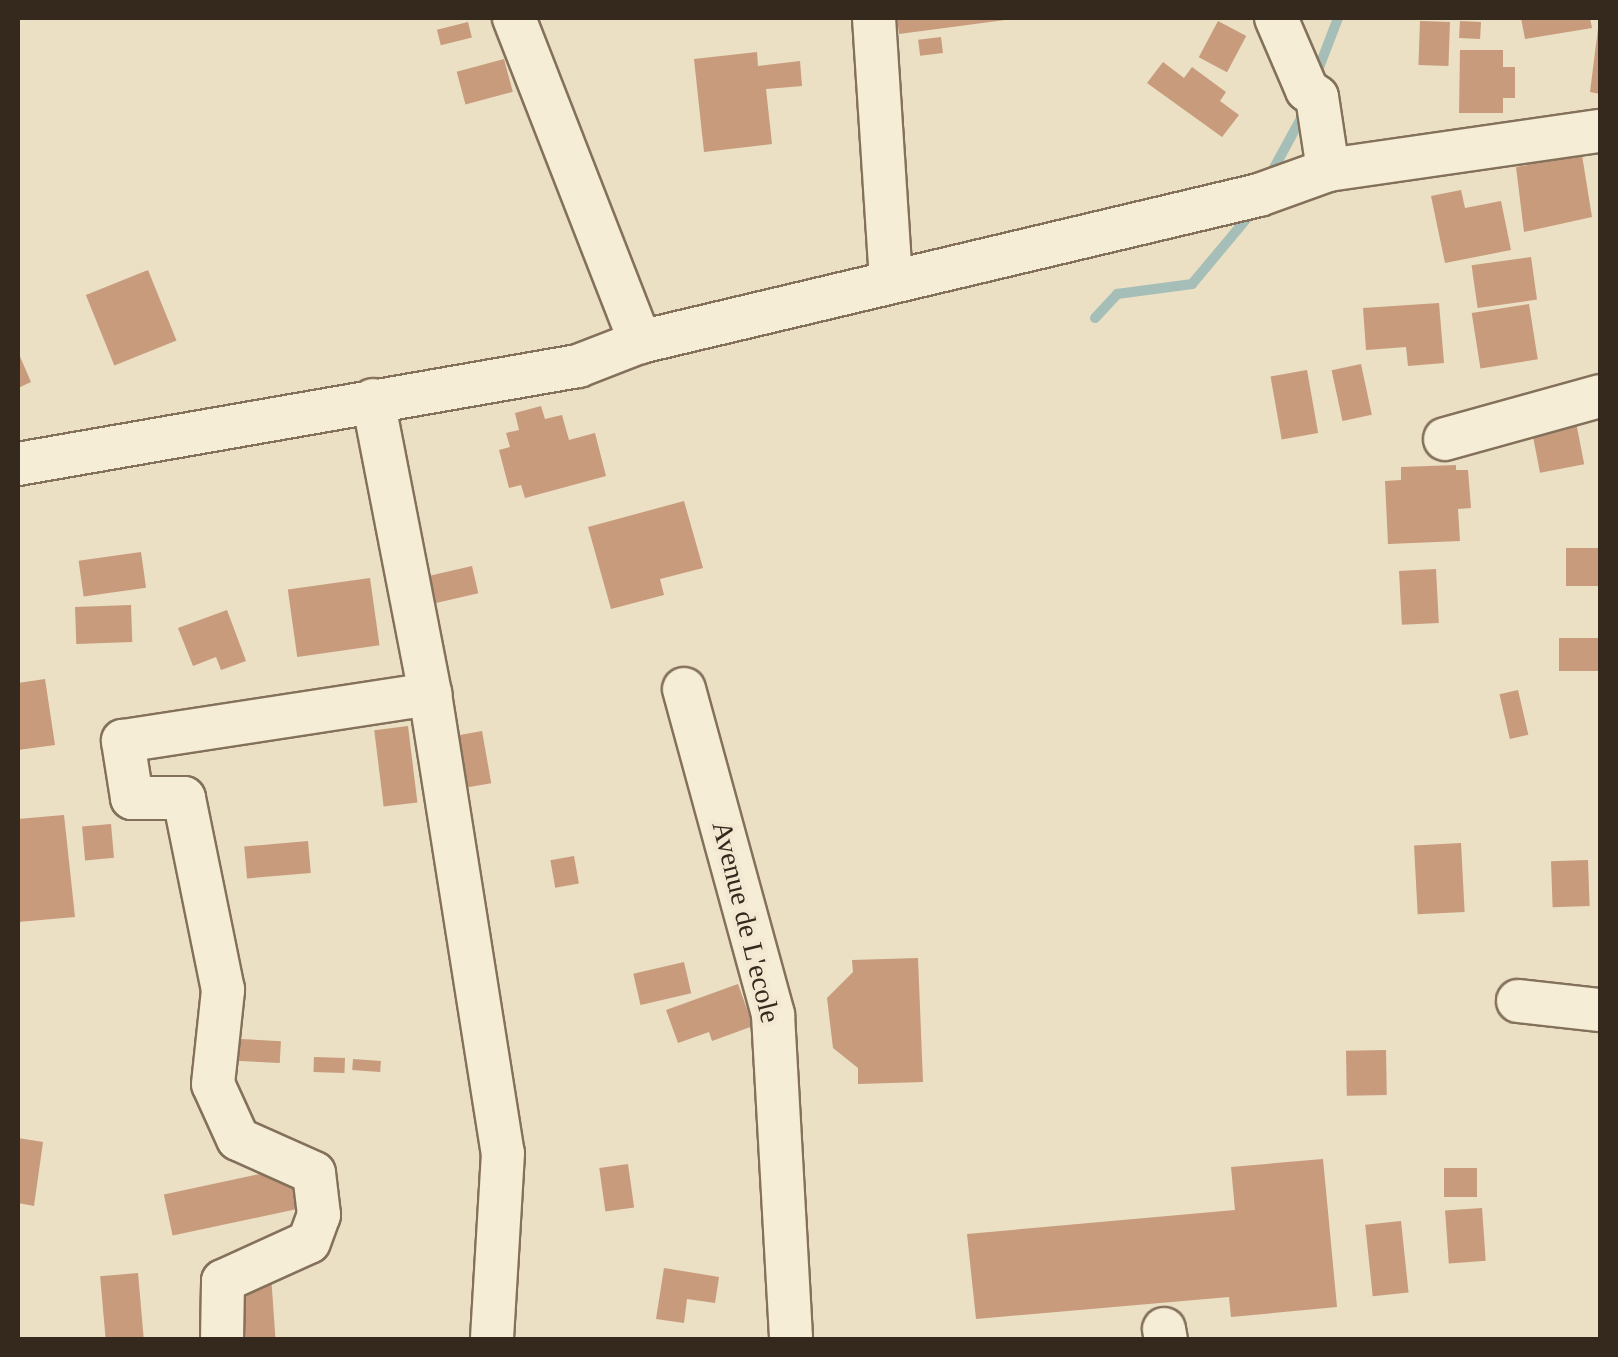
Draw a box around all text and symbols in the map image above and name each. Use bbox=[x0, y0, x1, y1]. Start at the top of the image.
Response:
street label: Avenue de L'ecole bbox=[705, 818, 787, 1026]

